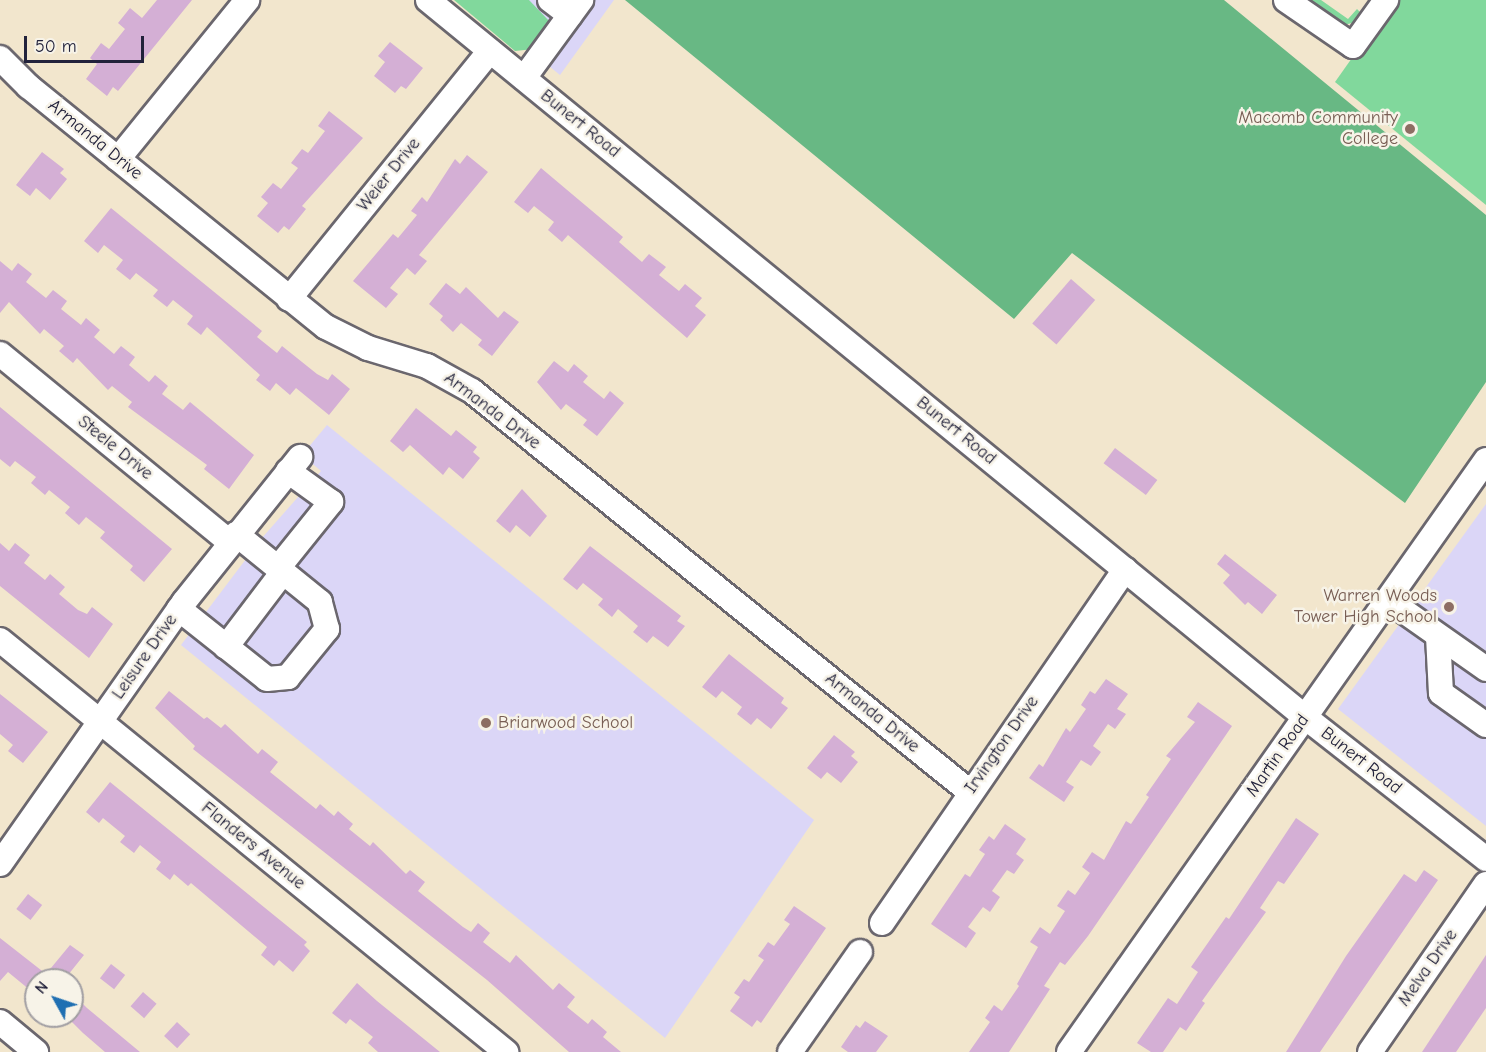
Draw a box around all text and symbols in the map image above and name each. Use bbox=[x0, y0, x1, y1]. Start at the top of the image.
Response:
scale bar bbox=[27, 24, 147, 62]
text: 50 m bbox=[35, 36, 77, 57]
street label: Bunert Road bbox=[536, 85, 624, 163]
street label: Armanda Drive bbox=[43, 95, 147, 185]
place label: Macomb Community College bbox=[1238, 108, 1398, 150]
marker: Macomb Community College bbox=[1403, 122, 1417, 136]
street label: Weier Drive bbox=[353, 134, 425, 216]
street label: Armanda Drive bbox=[439, 368, 545, 454]
street label: Bunert Road bbox=[912, 392, 1000, 470]
street label: Steele Drive bbox=[73, 411, 157, 485]
place label: Warren Woods Tower High School bbox=[1294, 586, 1437, 628]
marker: Warren Woods Tower High School bbox=[1442, 600, 1456, 614]
street label: Leisure Drive bbox=[108, 610, 182, 704]
street label: Armanda Drive bbox=[820, 668, 924, 758]
street label: Irvington Drive bbox=[960, 692, 1044, 798]
street label: Martin Road bbox=[1242, 711, 1314, 801]
place label: Briarwood School bbox=[498, 712, 633, 734]
marker: Briarwood School bbox=[479, 716, 493, 730]
street label: Bunert Road bbox=[1316, 723, 1406, 799]
street label: Flanders Avenue bbox=[197, 797, 309, 895]
street label: Melva Drive bbox=[1394, 925, 1462, 1011]
north arrow bbox=[24, 968, 84, 1028]
text: N bbox=[31, 978, 52, 997]

